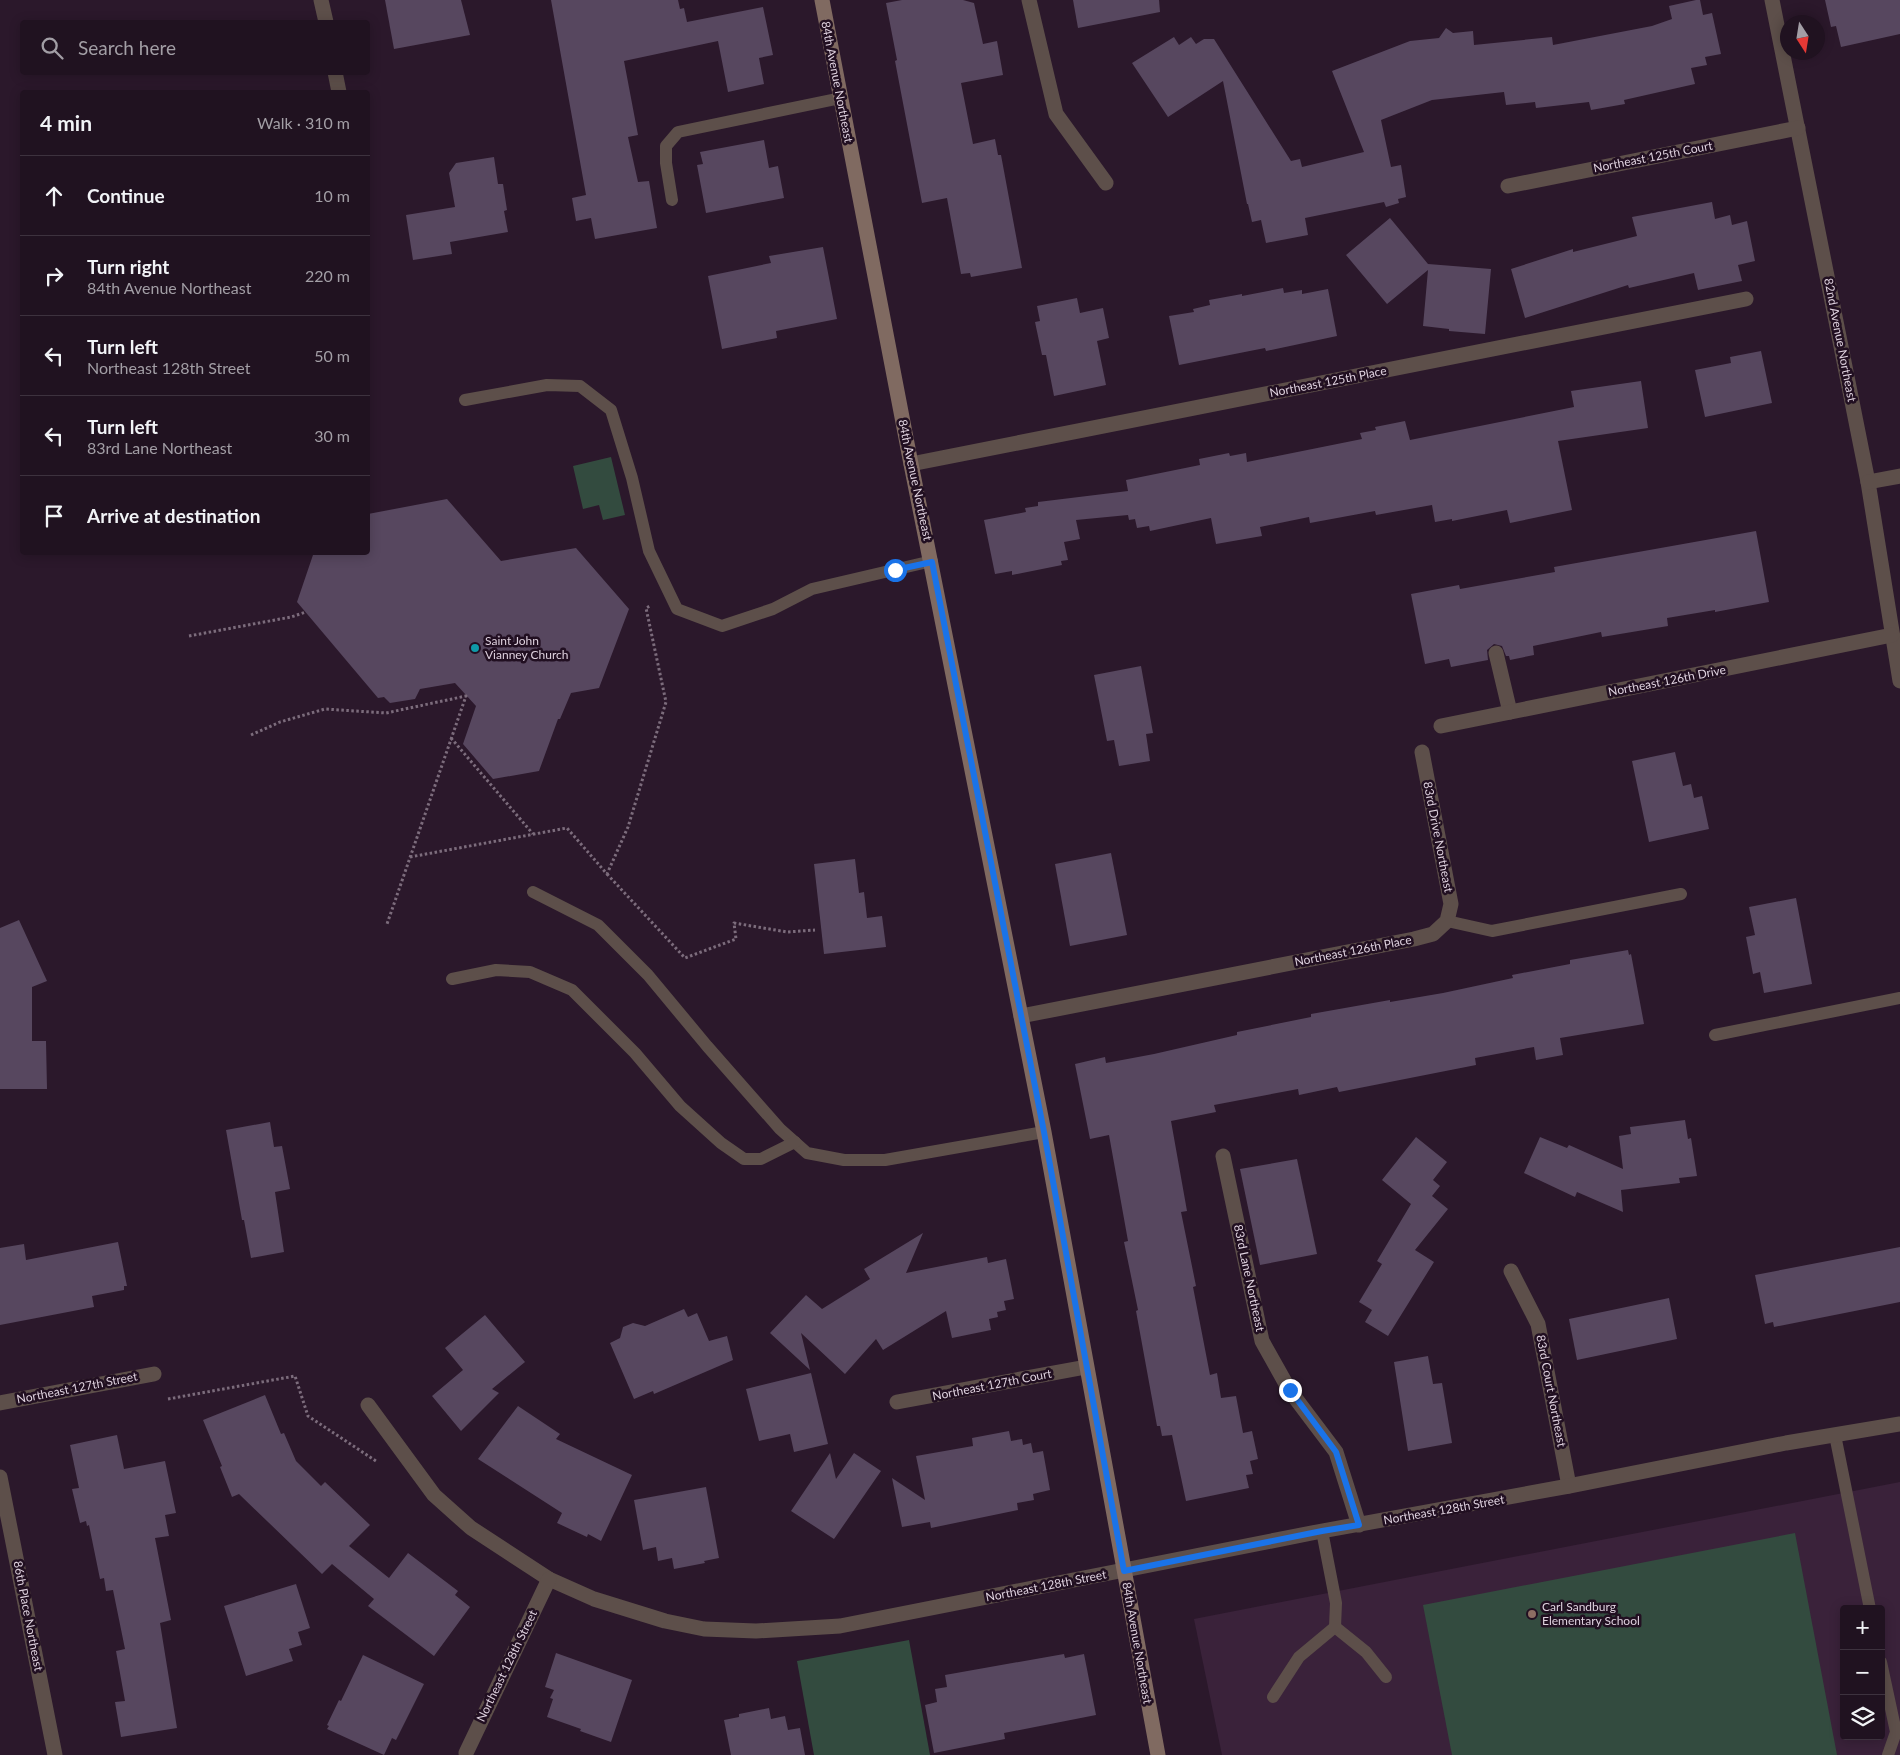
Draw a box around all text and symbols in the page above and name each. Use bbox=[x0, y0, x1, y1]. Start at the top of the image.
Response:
north arrow bbox=[1780, 15, 1825, 60]
search box bbox=[20, 20, 370, 75]
street label: 84th Avenue Northeast bbox=[818, 20, 857, 145]
icon: search bbox=[38, 34, 66, 62]
text: Search here bbox=[78, 36, 176, 59]
text: 4 min bbox=[40, 110, 92, 135]
text: Walk · 310 m bbox=[257, 113, 350, 132]
street label: Northeast 125th Court bbox=[1592, 137, 1714, 175]
icon: ahead bbox=[40, 182, 68, 210]
text: Continue bbox=[87, 184, 165, 207]
text: 10 m bbox=[314, 186, 350, 205]
text: Turn right bbox=[87, 255, 169, 278]
icon: right bbox=[40, 262, 68, 290]
text: 220 m bbox=[305, 266, 350, 285]
street label: 82nd Avenue Northeast bbox=[1821, 277, 1860, 404]
text: 84th Avenue Northeast bbox=[87, 278, 251, 297]
text: Turn left bbox=[87, 335, 158, 358]
icon: left bbox=[40, 342, 68, 370]
text: 50 m bbox=[314, 346, 350, 365]
text: Northeast 128th Street bbox=[87, 358, 250, 377]
street label: Northeast 125th Place bbox=[1268, 363, 1388, 400]
text: Turn left bbox=[87, 415, 158, 438]
street label: 84th Avenue Northeast bbox=[895, 418, 936, 542]
icon: left bbox=[40, 422, 68, 450]
text: 30 m bbox=[314, 426, 350, 445]
text: 83rd Lane Northeast bbox=[87, 438, 232, 457]
icon: arrive bbox=[40, 502, 68, 530]
text: Arrive at destination bbox=[87, 504, 260, 527]
route start bbox=[884, 559, 907, 582]
place label: Saint John Vianney Church bbox=[485, 633, 568, 662]
marker: Saint John Vianney Church bbox=[469, 642, 481, 654]
street label: Northeast 126th Drive bbox=[1607, 662, 1727, 699]
street label: 83rd Drive Northeast bbox=[1420, 780, 1457, 894]
street label: Northeast 126th Place bbox=[1293, 932, 1413, 969]
street label: 83rd Lane Northeast bbox=[1231, 1223, 1268, 1333]
street label: 83rd Court Northeast bbox=[1533, 1334, 1570, 1449]
street label: Northeast 127th Court bbox=[931, 1365, 1053, 1403]
street label: Northeast 127th Street bbox=[15, 1368, 139, 1407]
route end bbox=[1279, 1379, 1302, 1402]
street label: Northeast 128th Street bbox=[1382, 1491, 1506, 1528]
street label: 86th Place Northeast bbox=[10, 1560, 47, 1673]
street label: Northeast 128th Street bbox=[984, 1566, 1108, 1605]
street label: 84th Avenue Northeast bbox=[1119, 1581, 1156, 1706]
place label: Carl Sandburg Elementary School bbox=[1542, 1599, 1640, 1628]
map controls bbox=[1840, 1605, 1885, 1740]
button: + bbox=[1840, 1605, 1885, 1650]
street label: Northeast 128th Street bbox=[473, 1607, 540, 1724]
marker: Carl Sandburg Elementary School bbox=[1526, 1608, 1538, 1620]
button: − bbox=[1840, 1650, 1885, 1695]
button: layers bbox=[1840, 1695, 1885, 1740]

